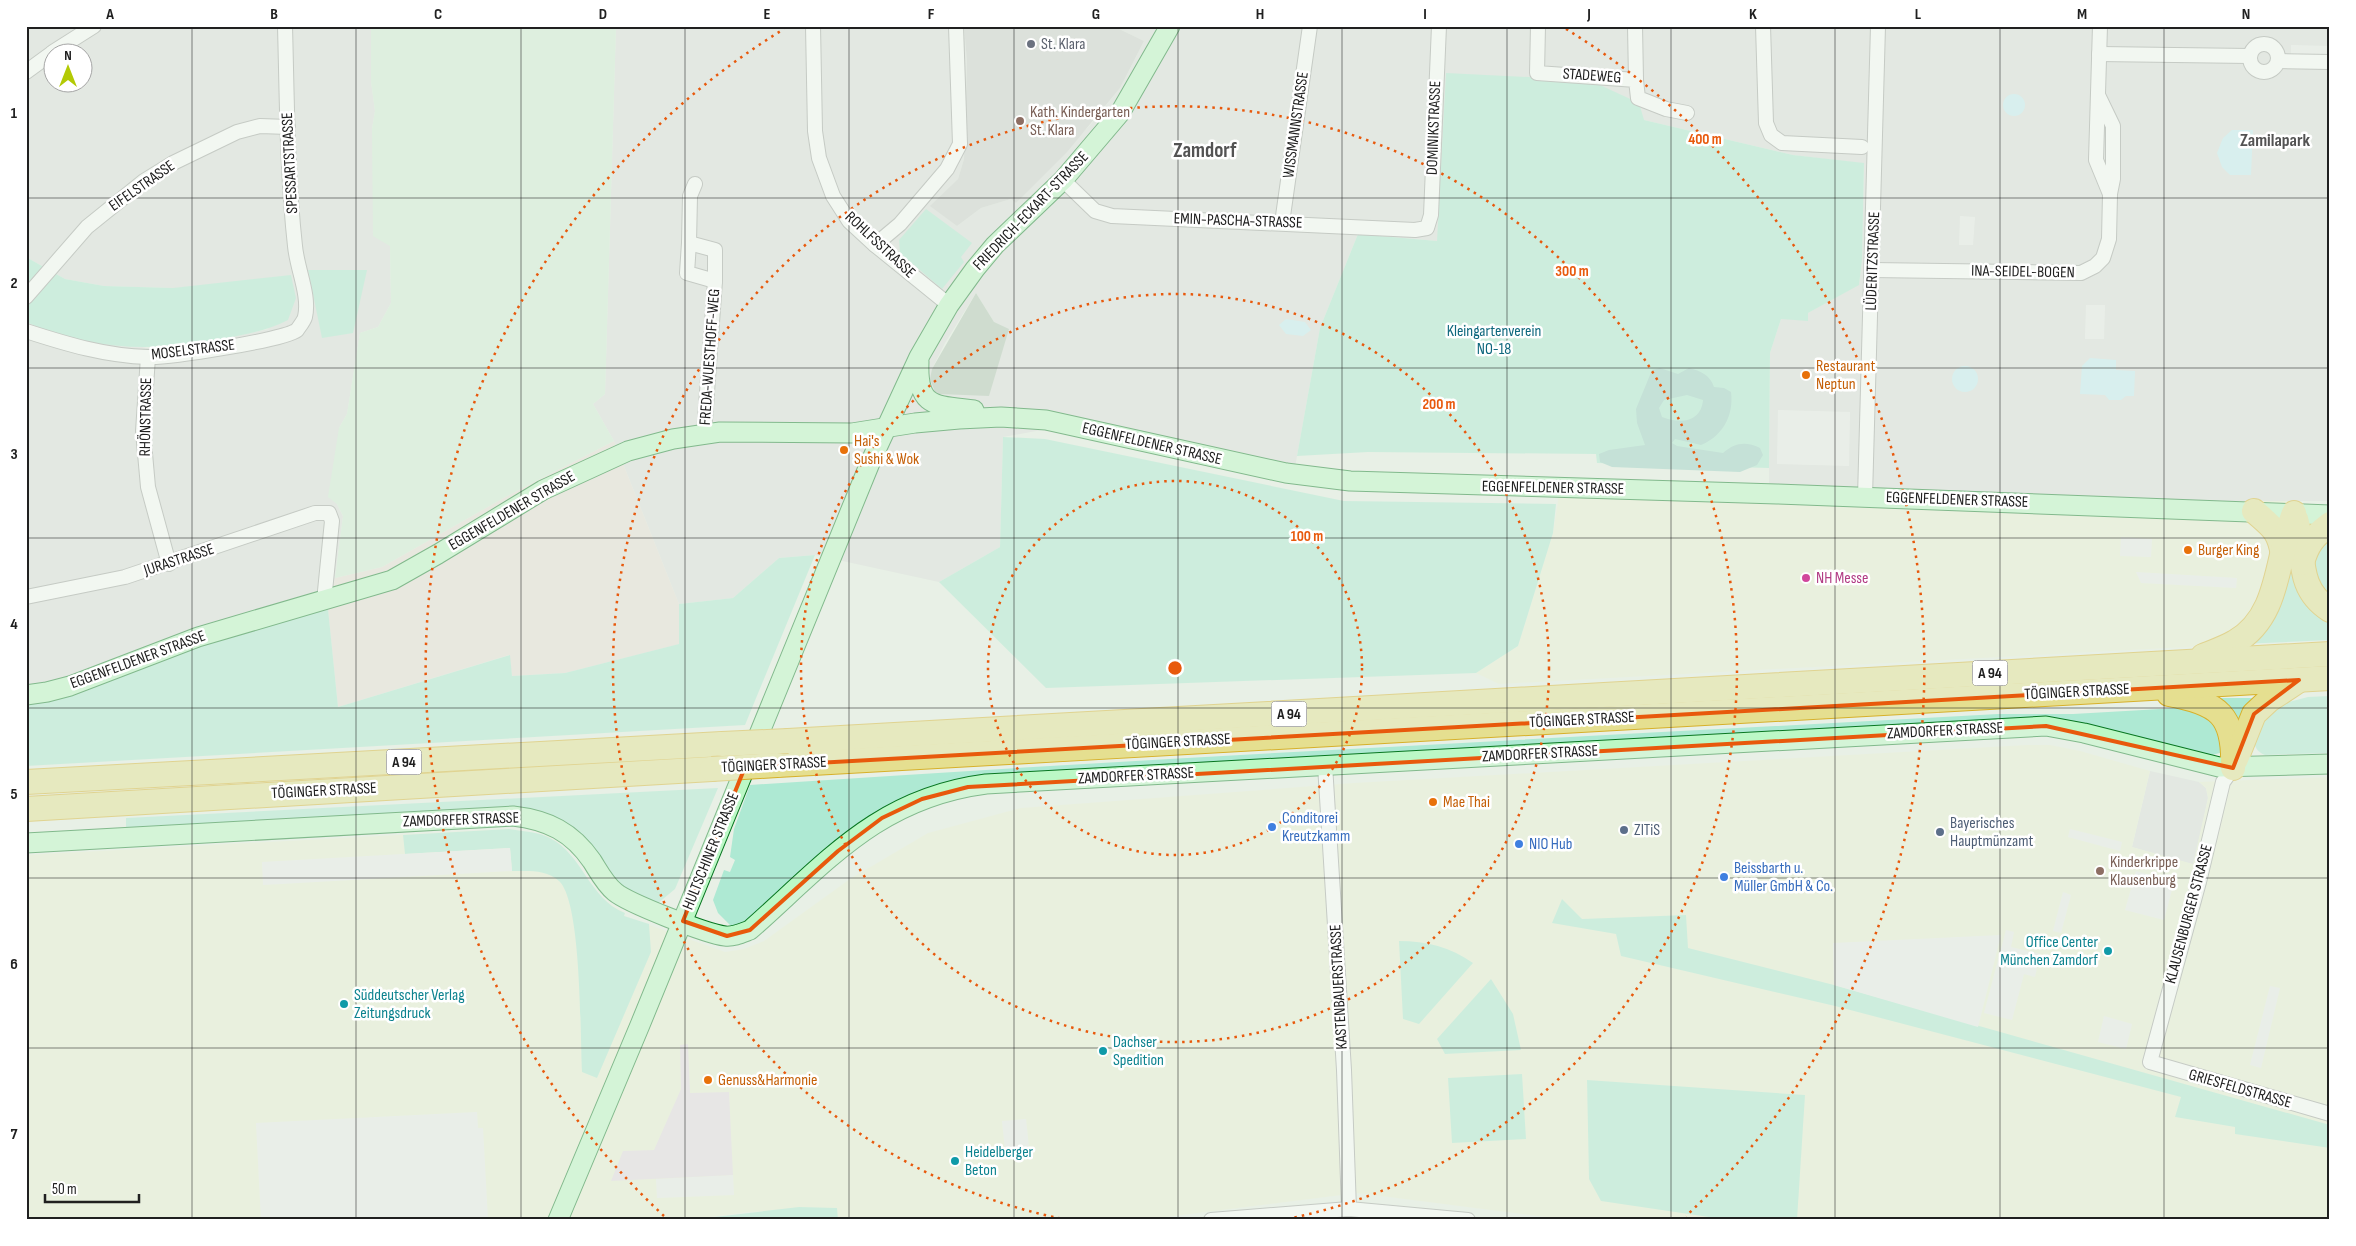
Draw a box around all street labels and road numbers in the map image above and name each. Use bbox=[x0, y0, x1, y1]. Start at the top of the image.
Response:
street label: STADEWEG bbox=[1562, 64, 1622, 88]
street label: WISSMANNSTRASSE bbox=[1279, 71, 1313, 179]
street label: DOMINIKSTRASSE bbox=[1423, 80, 1445, 176]
street label: SPESSARTSTRASSE bbox=[278, 112, 302, 214]
street label: FRIEDRICH-ECKART-STRASSE bbox=[969, 148, 1093, 274]
street label: EIFELSTRASSE bbox=[105, 156, 179, 216]
street label: ROHLFSSTRASSE bbox=[841, 208, 919, 282]
street label: EMIN-PASCHA-STRASSE bbox=[1173, 209, 1303, 233]
street label: LÜDERITZSTRASSE bbox=[1862, 211, 1884, 311]
street label: INA-SEIDEL-BOGEN bbox=[1971, 262, 2075, 282]
street label: FREDA-WUESTHOFF-WEG bbox=[696, 288, 724, 426]
street label: MOSELSTRASSE bbox=[150, 335, 236, 365]
street label: RHÖNSTRASSE bbox=[136, 377, 156, 457]
street label: EGGENFELDENER STRASSE bbox=[1080, 419, 1224, 469]
street label: EGGENFELDENER STRASSE bbox=[446, 467, 578, 555]
street label: EGGENFELDENER STRASSE bbox=[1482, 477, 1624, 499]
street label: EGGENFELDENER STRASSE bbox=[1885, 488, 2029, 512]
street label: JURASTRASSE bbox=[141, 540, 217, 581]
street label: EGGENFELDENER STRASSE bbox=[68, 627, 208, 693]
road number: A 94 bbox=[1972, 660, 2008, 686]
street label: TÖGINGER STRASSE bbox=[2024, 680, 2130, 704]
road number: A 94 bbox=[1272, 702, 1306, 726]
street label: TÖGINGER STRASSE bbox=[1529, 708, 1635, 732]
street label: ZAMDORFER STRASSE bbox=[1886, 718, 2004, 744]
street label: TÖGINGER STRASSE bbox=[1125, 730, 1231, 754]
street label: ZAMDORFER STRASSE bbox=[1481, 741, 1599, 767]
road number: A 94 bbox=[386, 750, 422, 774]
street label: TÖGINGER STRASSE bbox=[721, 753, 827, 777]
street label: ZAMDORFER STRASSE bbox=[1077, 763, 1195, 789]
street label: TÖGINGER STRASSE bbox=[271, 779, 377, 803]
street label: HULTSCHINER STRASSE bbox=[679, 789, 743, 913]
street label: ZAMDORFER STRASSE bbox=[403, 808, 519, 832]
street label: KLAUSENBURGER STRASSE bbox=[2161, 842, 2217, 986]
street label: KASTENBAUERSTRASSE bbox=[1326, 924, 1352, 1050]
street label: GRIESFELDSTRASSE bbox=[2186, 1065, 2294, 1113]

